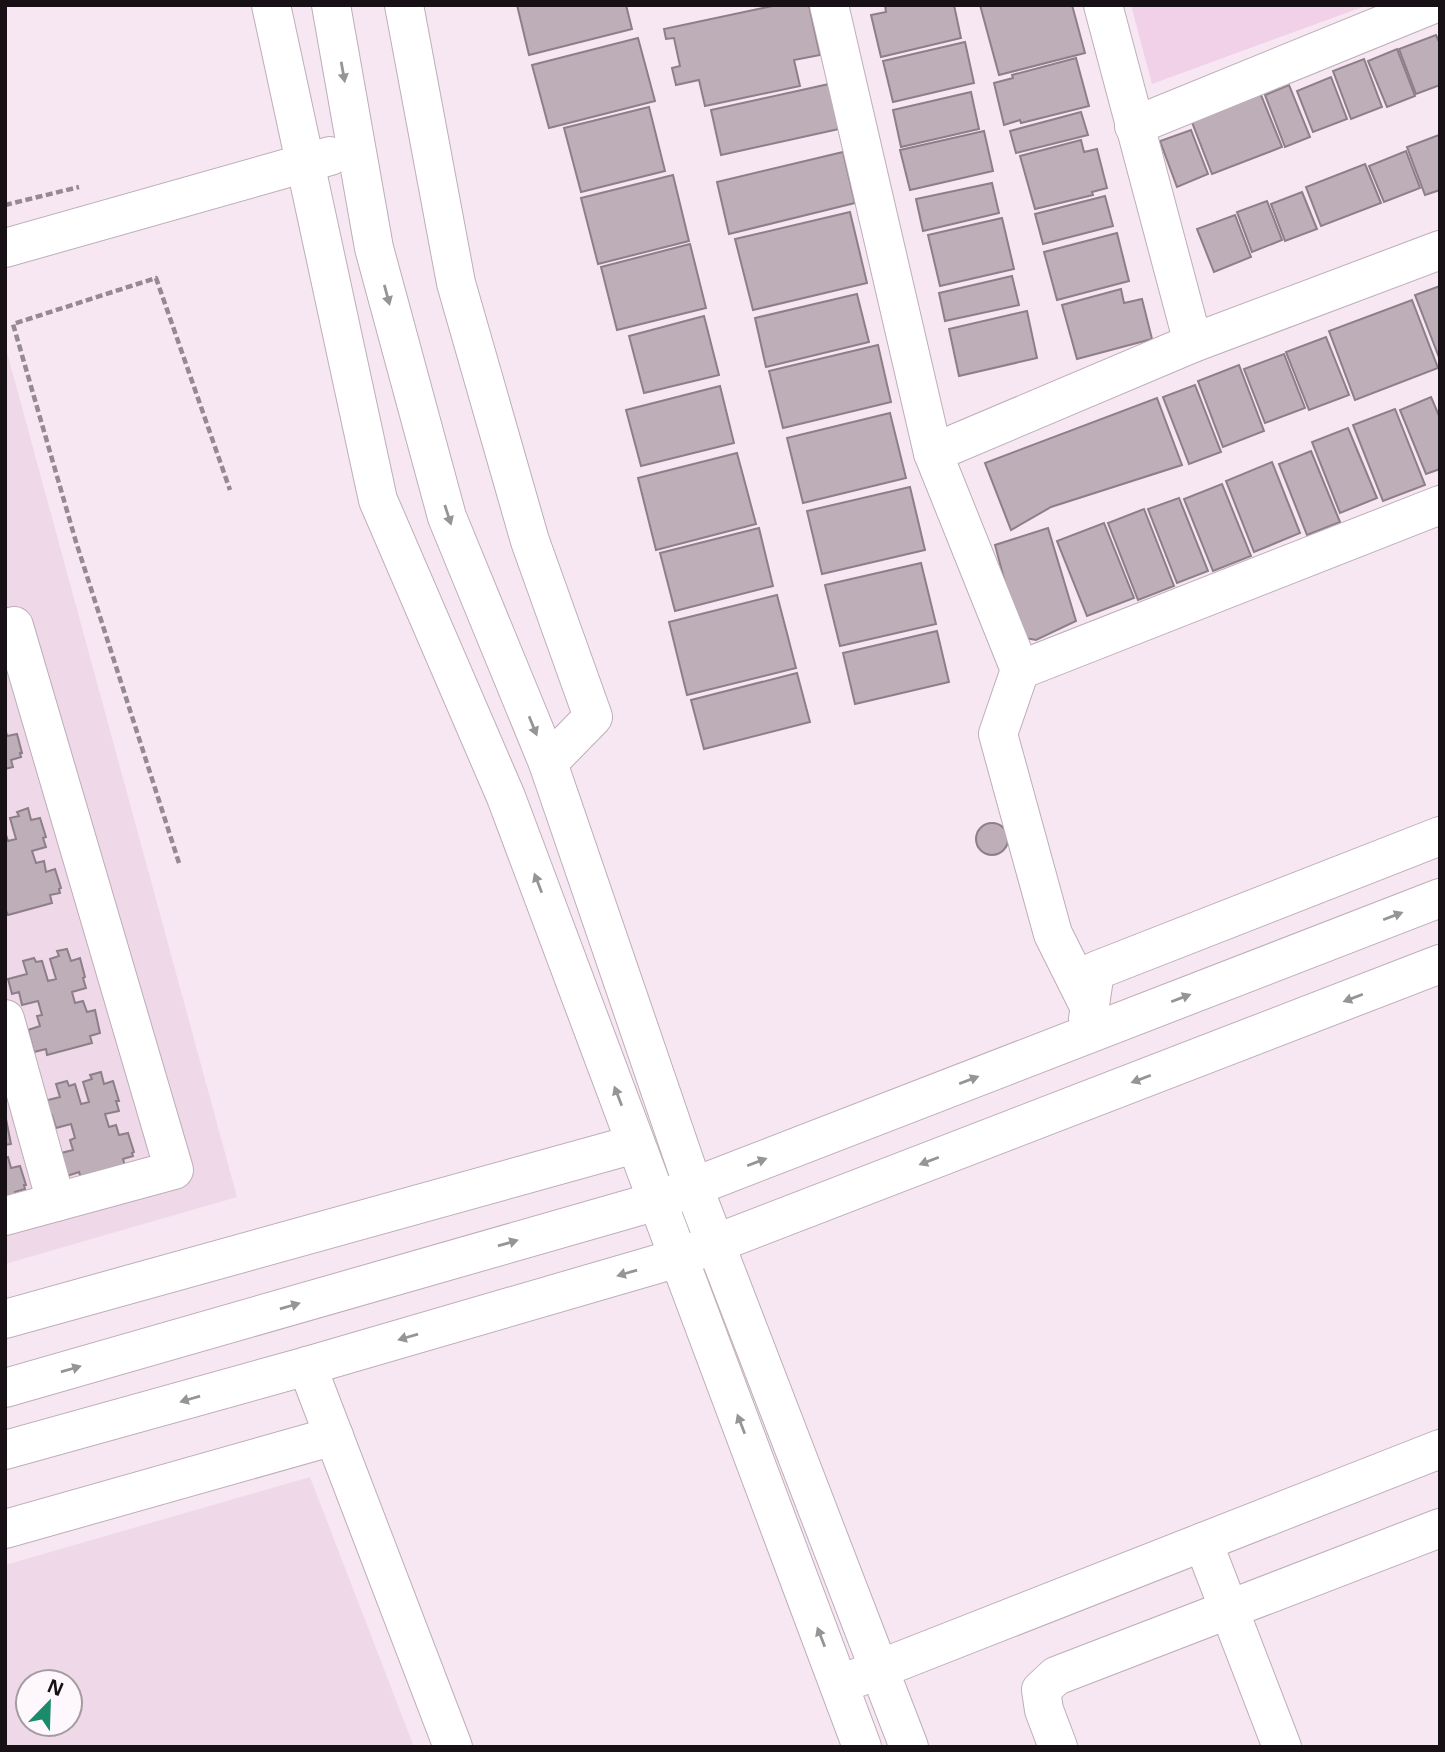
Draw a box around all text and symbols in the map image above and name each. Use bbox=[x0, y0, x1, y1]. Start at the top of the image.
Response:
one-way arrow bbox=[337, 62, 348, 84]
one-way arrow bbox=[382, 285, 393, 307]
one-way arrow bbox=[443, 504, 453, 525]
one-way arrow bbox=[527, 715, 538, 736]
one-way arrow bbox=[532, 873, 543, 894]
one-way arrow bbox=[1383, 910, 1404, 921]
one-way arrow bbox=[1171, 992, 1192, 1003]
one-way arrow bbox=[1343, 992, 1364, 1003]
one-way arrow bbox=[958, 1074, 979, 1085]
one-way arrow bbox=[1130, 1074, 1151, 1085]
one-way arrow bbox=[612, 1086, 623, 1107]
one-way arrow bbox=[746, 1156, 767, 1167]
one-way arrow bbox=[918, 1156, 939, 1167]
one-way arrow bbox=[498, 1238, 519, 1248]
one-way arrow bbox=[616, 1268, 637, 1278]
one-way arrow bbox=[279, 1300, 301, 1311]
one-way arrow bbox=[398, 1332, 419, 1342]
one-way arrow bbox=[61, 1363, 82, 1373]
one-way arrow bbox=[178, 1394, 200, 1405]
one-way arrow bbox=[735, 1414, 746, 1435]
one-way arrow bbox=[815, 1626, 826, 1647]
north arrow bbox=[14, 1668, 84, 1738]
text: N bbox=[43, 1672, 68, 1702]

